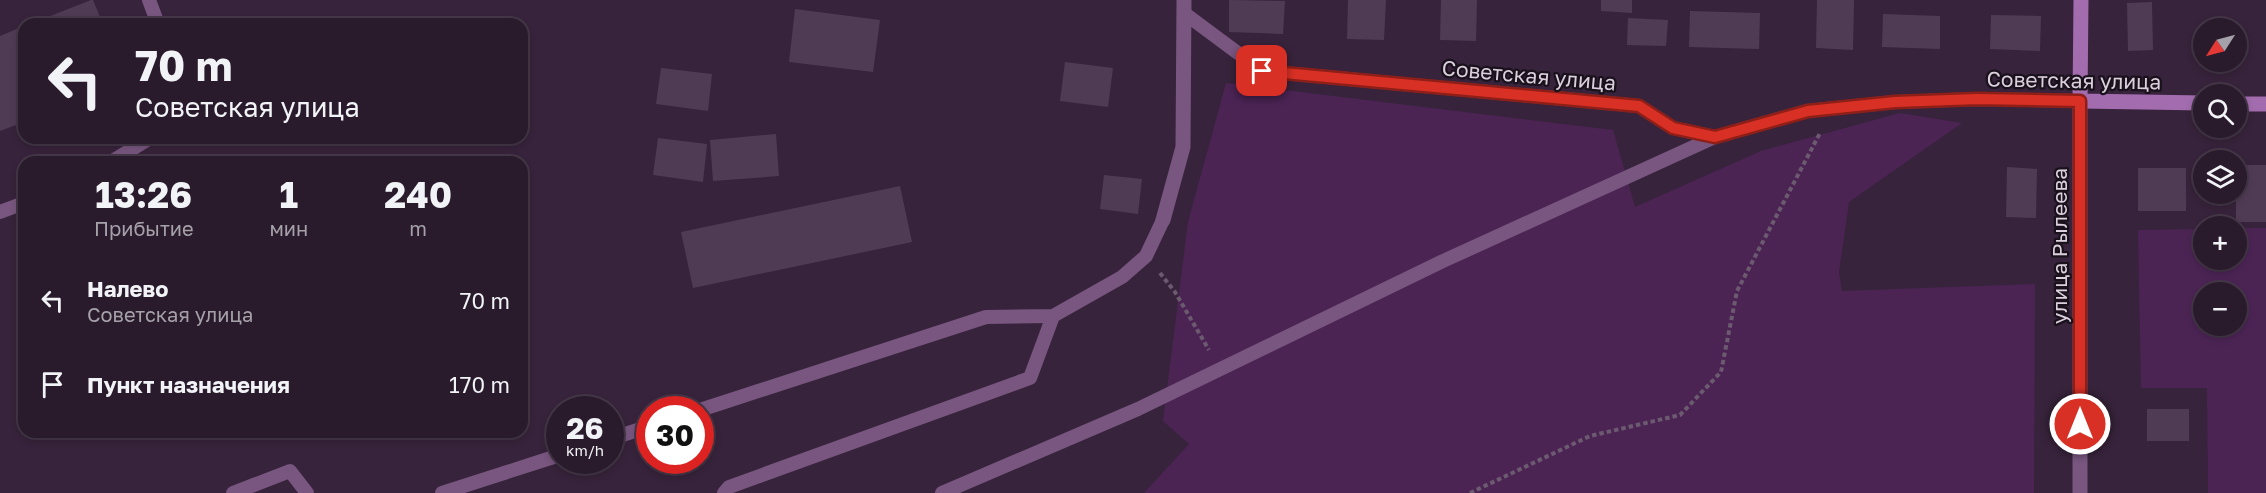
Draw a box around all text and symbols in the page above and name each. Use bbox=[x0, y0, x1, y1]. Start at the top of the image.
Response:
north arrow bbox=[2193, 18, 2247, 72]
map controls bbox=[2193, 18, 2247, 336]
text: 70 m bbox=[135, 40, 232, 90]
icon: left bbox=[36, 42, 114, 120]
pin bbox=[1236, 45, 1287, 96]
icon: arrive bbox=[1245, 54, 1278, 87]
street label: Советская улица bbox=[1441, 54, 1617, 96]
street label: Советская улица bbox=[1986, 65, 2162, 95]
button: search bbox=[2193, 84, 2247, 138]
text: Советская улица bbox=[135, 91, 360, 123]
button: layers bbox=[2193, 150, 2247, 204]
street label: улица Рылеева bbox=[2046, 168, 2072, 324]
text: 13:26 bbox=[95, 173, 192, 216]
text: 1 bbox=[280, 173, 298, 216]
text: 240 bbox=[384, 173, 452, 216]
text: Прибытие bbox=[94, 216, 194, 240]
text: мин bbox=[269, 216, 308, 240]
text: m bbox=[409, 216, 427, 240]
button: + bbox=[2193, 216, 2247, 270]
text: Налево bbox=[87, 275, 169, 302]
button: − bbox=[2193, 282, 2247, 336]
icon: left bbox=[36, 284, 69, 317]
text: 70 m bbox=[460, 287, 510, 314]
text: Советская улица bbox=[87, 302, 253, 326]
icon: arrive bbox=[36, 368, 69, 401]
text: Пункт назначения bbox=[87, 371, 290, 398]
text: 170 m bbox=[449, 371, 510, 398]
position arrow bbox=[2048, 392, 2112, 456]
speed limit sign: 30 bbox=[636, 396, 714, 474]
text: 26 bbox=[566, 410, 604, 446]
text: km/h bbox=[566, 441, 604, 459]

